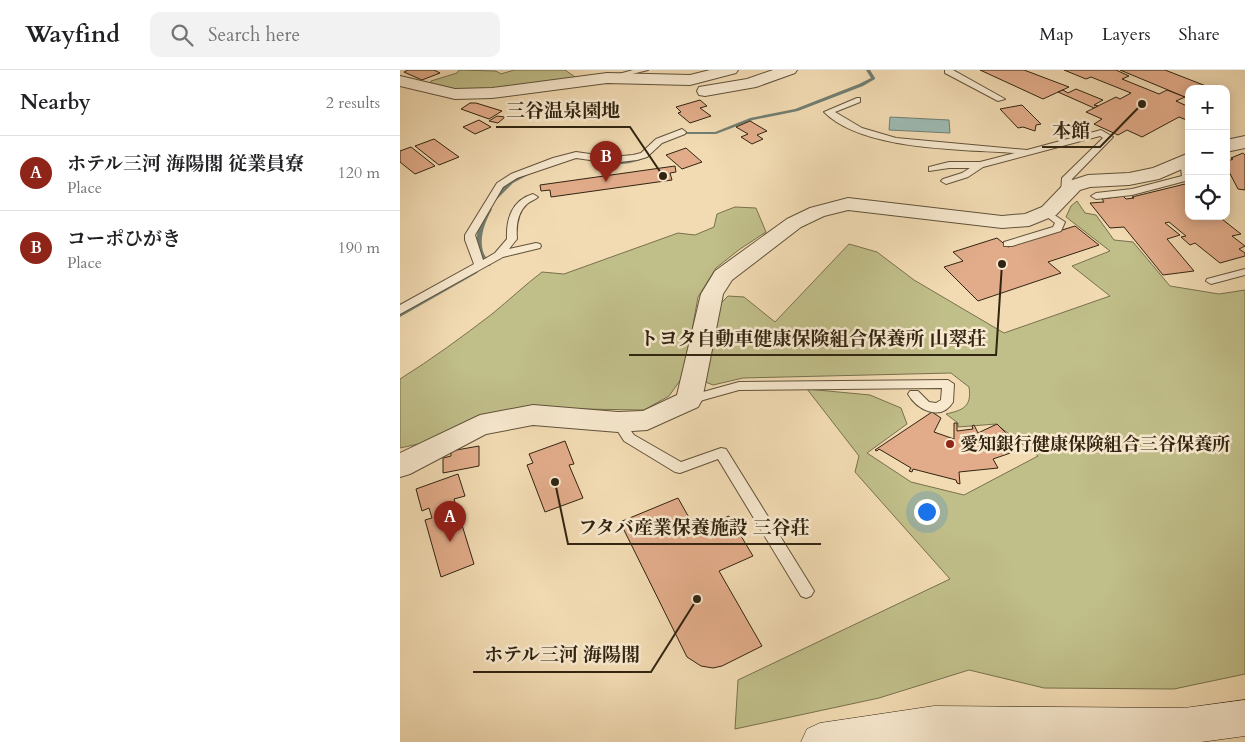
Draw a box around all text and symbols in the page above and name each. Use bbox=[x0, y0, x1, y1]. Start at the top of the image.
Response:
search box bbox=[150, 12, 500, 57]
text: Wayfind bbox=[25, 18, 120, 51]
icon: search bbox=[168, 21, 196, 49]
text: Search here bbox=[208, 22, 300, 48]
text: Map bbox=[1039, 22, 1074, 47]
text: Layers bbox=[1102, 22, 1151, 47]
text: Share bbox=[1179, 22, 1220, 47]
map controls bbox=[1185, 85, 1230, 220]
button: + bbox=[1185, 85, 1230, 130]
text: Nearby bbox=[20, 88, 91, 117]
text: 2 results bbox=[326, 92, 380, 114]
callout: 三谷温泉園地 bbox=[496, 93, 630, 127]
text: 三谷温泉園地 bbox=[506, 98, 620, 124]
callout: 本館 bbox=[1042, 113, 1100, 147]
text: 本館 bbox=[1052, 118, 1090, 144]
button: − bbox=[1185, 130, 1230, 175]
pin: B bbox=[590, 141, 622, 182]
text: ホテル三河 海陽閣 従業員寮 bbox=[67, 151, 304, 177]
text: A bbox=[30, 162, 42, 184]
text: 120 m bbox=[338, 162, 380, 184]
button: locate bbox=[1185, 175, 1230, 220]
text: Place bbox=[67, 177, 102, 199]
text: コーポひがき bbox=[67, 226, 181, 252]
text: B bbox=[30, 237, 42, 259]
text: 190 m bbox=[338, 237, 380, 259]
text: Place bbox=[67, 252, 102, 274]
callout: トヨタ自動車健康保険組合保養所 山翠荘 bbox=[629, 321, 996, 355]
text: トヨタ自動車健康保険組合保養所 山翠荘 bbox=[639, 326, 987, 352]
place label: 愛知銀行健康保険組合三谷保養所 bbox=[960, 432, 1230, 457]
marker: 愛知銀行健康保険組合三谷保養所 bbox=[944, 438, 956, 450]
your location bbox=[914, 499, 940, 525]
pin: A bbox=[434, 501, 466, 542]
callout: フタバ産業保養施設 三谷荘 bbox=[568, 510, 821, 544]
text: フタバ産業保養施設 三谷荘 bbox=[578, 515, 810, 541]
callout: ホテル三河 海陽閣 bbox=[473, 638, 651, 672]
text: ホテル三河 海陽閣 bbox=[484, 642, 640, 668]

